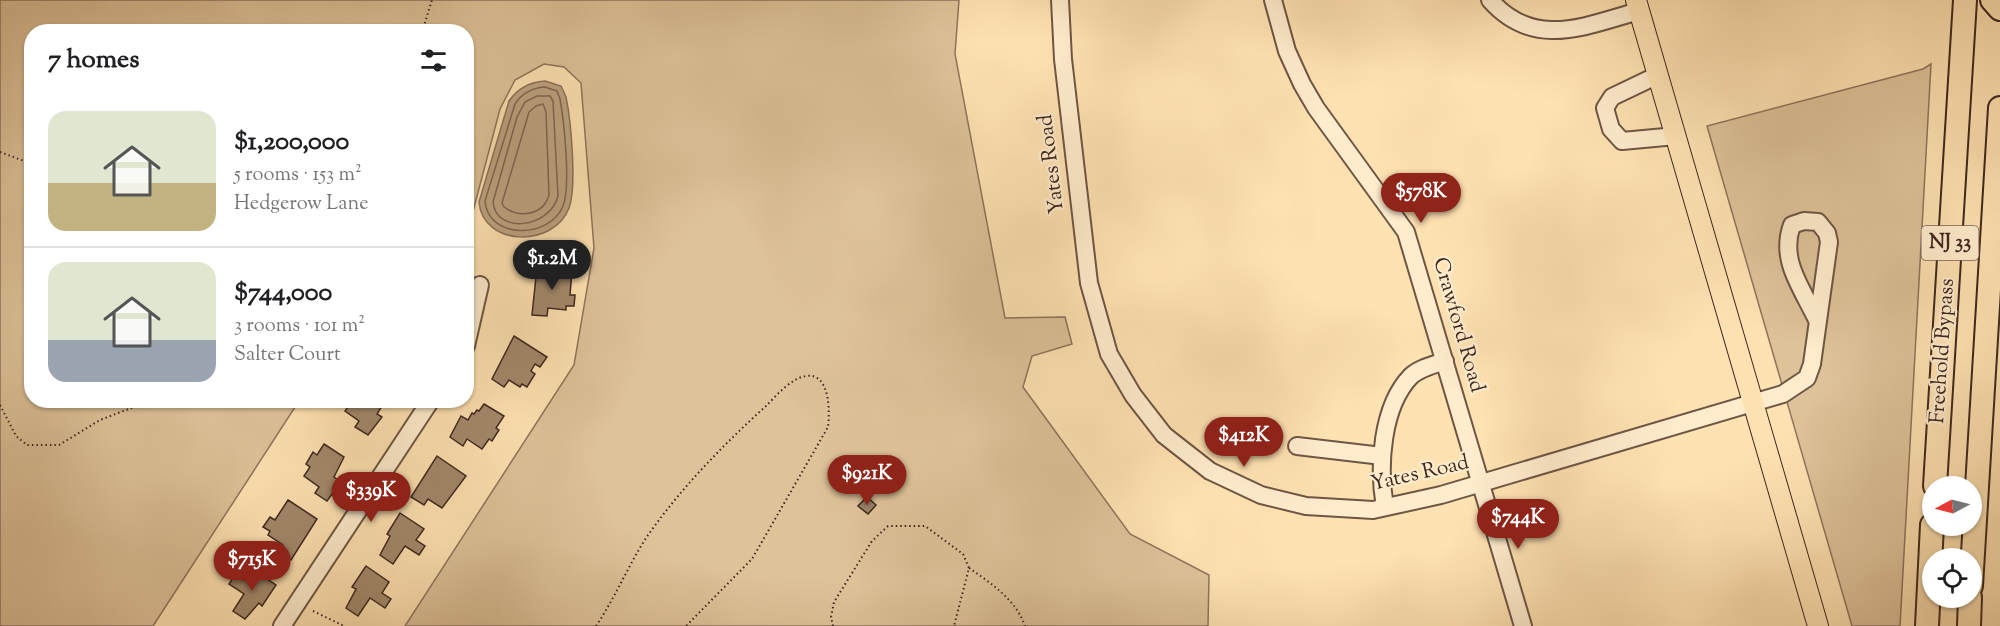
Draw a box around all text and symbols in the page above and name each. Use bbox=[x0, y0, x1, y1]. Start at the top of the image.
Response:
text: 7 homes bbox=[48, 42, 139, 79]
icon: filters bbox=[417, 44, 450, 77]
street label: Yates Road bbox=[1031, 112, 1073, 215]
text: $1,200,000 bbox=[234, 124, 349, 161]
icon: home bbox=[96, 135, 168, 207]
text: 5 rooms · 153 m² bbox=[234, 161, 362, 190]
pin: $578K bbox=[1379, 173, 1463, 224]
text: $578K bbox=[1395, 178, 1447, 207]
text: Hedgerow Lane bbox=[234, 190, 369, 219]
road number: NJ 33 bbox=[1922, 226, 1978, 260]
pin: $1.2M bbox=[510, 240, 594, 291]
text: $1.2M bbox=[527, 245, 577, 274]
street label: Crawford Road bbox=[1424, 254, 1492, 396]
text: $744,000 bbox=[234, 275, 332, 312]
street label: Freehold Bypass bbox=[1923, 277, 1963, 425]
icon: home bbox=[96, 286, 168, 358]
text: 3 rooms · 101 m² bbox=[234, 312, 365, 341]
text: Salter Court bbox=[234, 341, 341, 370]
pin: $412K bbox=[1202, 417, 1286, 468]
text: $412K bbox=[1218, 422, 1270, 451]
street label: Yates Road bbox=[1368, 448, 1472, 500]
pin: $921K bbox=[825, 455, 909, 506]
text: $921K bbox=[841, 460, 893, 489]
pin: $339K bbox=[329, 472, 413, 523]
north arrow bbox=[1922, 476, 1982, 536]
map controls bbox=[1922, 476, 1982, 608]
text: $339K bbox=[346, 477, 396, 506]
pin: $744K bbox=[1476, 499, 1560, 550]
text: $744K bbox=[1491, 504, 1545, 533]
pin: $715K bbox=[210, 541, 294, 592]
text: $715K bbox=[228, 546, 276, 575]
button: locate bbox=[1922, 548, 1982, 608]

